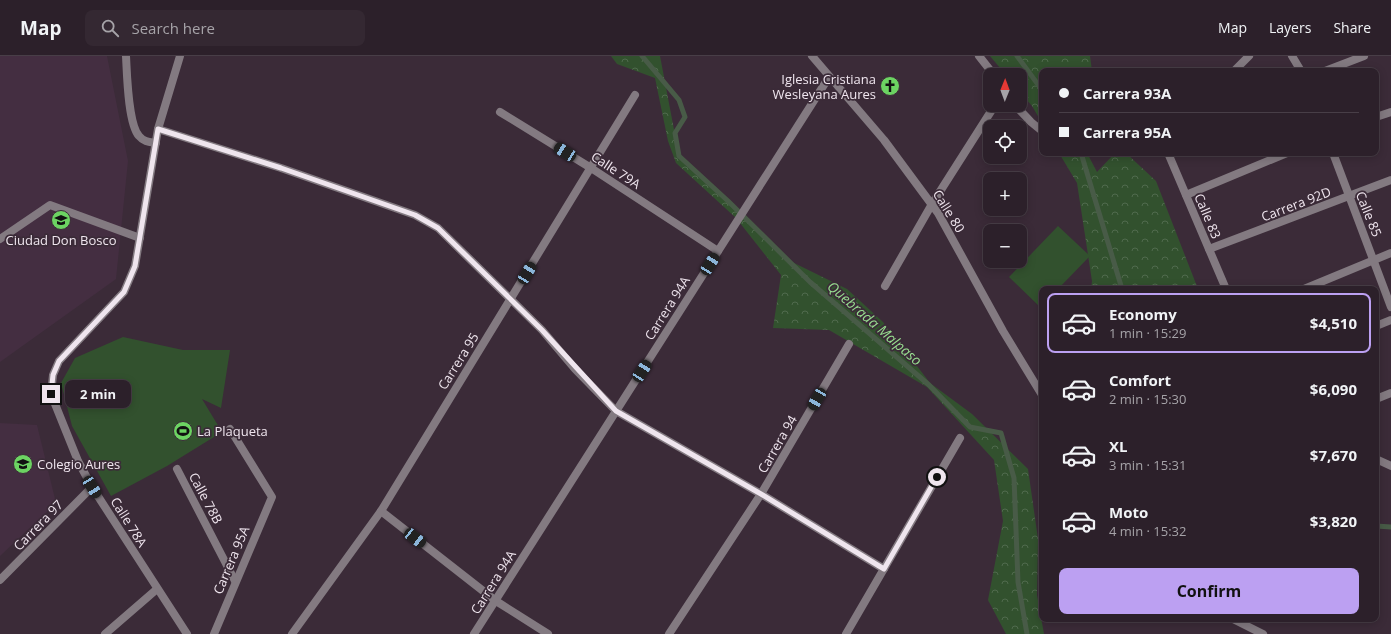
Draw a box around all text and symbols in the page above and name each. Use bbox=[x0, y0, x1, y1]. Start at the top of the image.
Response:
search box bbox=[85, 10, 365, 46]
text: Map bbox=[20, 15, 61, 41]
icon: search bbox=[99, 17, 121, 39]
text: Search here bbox=[131, 18, 215, 38]
text: Map bbox=[1218, 18, 1247, 37]
text: Layers bbox=[1269, 18, 1311, 37]
text: Share bbox=[1333, 18, 1371, 37]
north arrow bbox=[983, 68, 1027, 112]
map controls bbox=[983, 68, 1027, 268]
place label: Iglesia Cristiana Wesleyana Aures bbox=[773, 70, 876, 103]
church icon: Iglesia Cristiana Wesleyana Aures bbox=[879, 75, 901, 97]
text: Carrera 93A bbox=[1083, 83, 1171, 103]
button: locate bbox=[983, 120, 1027, 164]
text: Carrera 95A bbox=[1083, 122, 1171, 142]
car bbox=[552, 141, 578, 163]
street label: Calle 79A bbox=[588, 147, 645, 193]
button: + bbox=[983, 172, 1027, 216]
street label: Carrera 92D bbox=[1258, 182, 1334, 226]
street label: Calle 80 bbox=[929, 186, 969, 236]
street label: Calle 85 bbox=[1352, 189, 1386, 239]
street label: Calle 83 bbox=[1190, 191, 1226, 241]
school or university icon: Ciudad Don Bosco bbox=[50, 209, 72, 231]
button: − bbox=[983, 224, 1027, 268]
place label: Ciudad Don Bosco bbox=[5, 231, 117, 249]
car bbox=[699, 251, 721, 277]
car bbox=[516, 260, 538, 286]
street label: Carrera 94A bbox=[640, 272, 694, 343]
water label: Quebrada Malpaso bbox=[824, 277, 926, 369]
text: Economy bbox=[1109, 304, 1177, 324]
icon: car bbox=[1061, 305, 1097, 341]
text: $4,510 bbox=[1310, 313, 1357, 333]
text: 1 min · 15:29 bbox=[1109, 324, 1186, 342]
street label: Carrera 95 bbox=[433, 329, 483, 393]
car bbox=[630, 358, 654, 384]
text: Comfort bbox=[1109, 370, 1171, 390]
icon: car bbox=[1061, 371, 1097, 407]
text: $6,090 bbox=[1310, 379, 1357, 399]
callout: 2 min bbox=[65, 380, 131, 408]
route end bbox=[42, 385, 60, 403]
text: 2 min bbox=[80, 385, 116, 403]
car bbox=[806, 386, 828, 412]
text: 2 min · 15:30 bbox=[1109, 390, 1186, 408]
street label: Carrera 94 bbox=[753, 411, 801, 476]
sports icon: La Plaqueta bbox=[172, 420, 194, 442]
place label: La Plaqueta bbox=[197, 422, 268, 440]
text: XL bbox=[1109, 436, 1127, 456]
icon: car bbox=[1061, 437, 1097, 473]
text: $7,670 bbox=[1310, 445, 1357, 465]
school or university icon: Colegio Aures bbox=[12, 453, 34, 475]
place label: Colegio Aures bbox=[37, 455, 120, 473]
text: 3 min · 15:31 bbox=[1109, 456, 1186, 474]
route start bbox=[928, 468, 946, 486]
street label: Calle 78B bbox=[185, 469, 227, 527]
car bbox=[81, 474, 103, 500]
street label: Calle 78A bbox=[107, 494, 152, 551]
street label: Carrera 97 bbox=[9, 496, 67, 554]
text: Moto bbox=[1109, 502, 1148, 522]
icon: car bbox=[1061, 503, 1097, 539]
text: $3,820 bbox=[1310, 511, 1357, 531]
street label: Carrera 95A bbox=[209, 522, 254, 597]
text: 4 min · 15:32 bbox=[1109, 522, 1186, 540]
car bbox=[402, 526, 428, 550]
street label: Carrera 94A bbox=[466, 546, 520, 617]
button: Confirm bbox=[1059, 568, 1359, 614]

